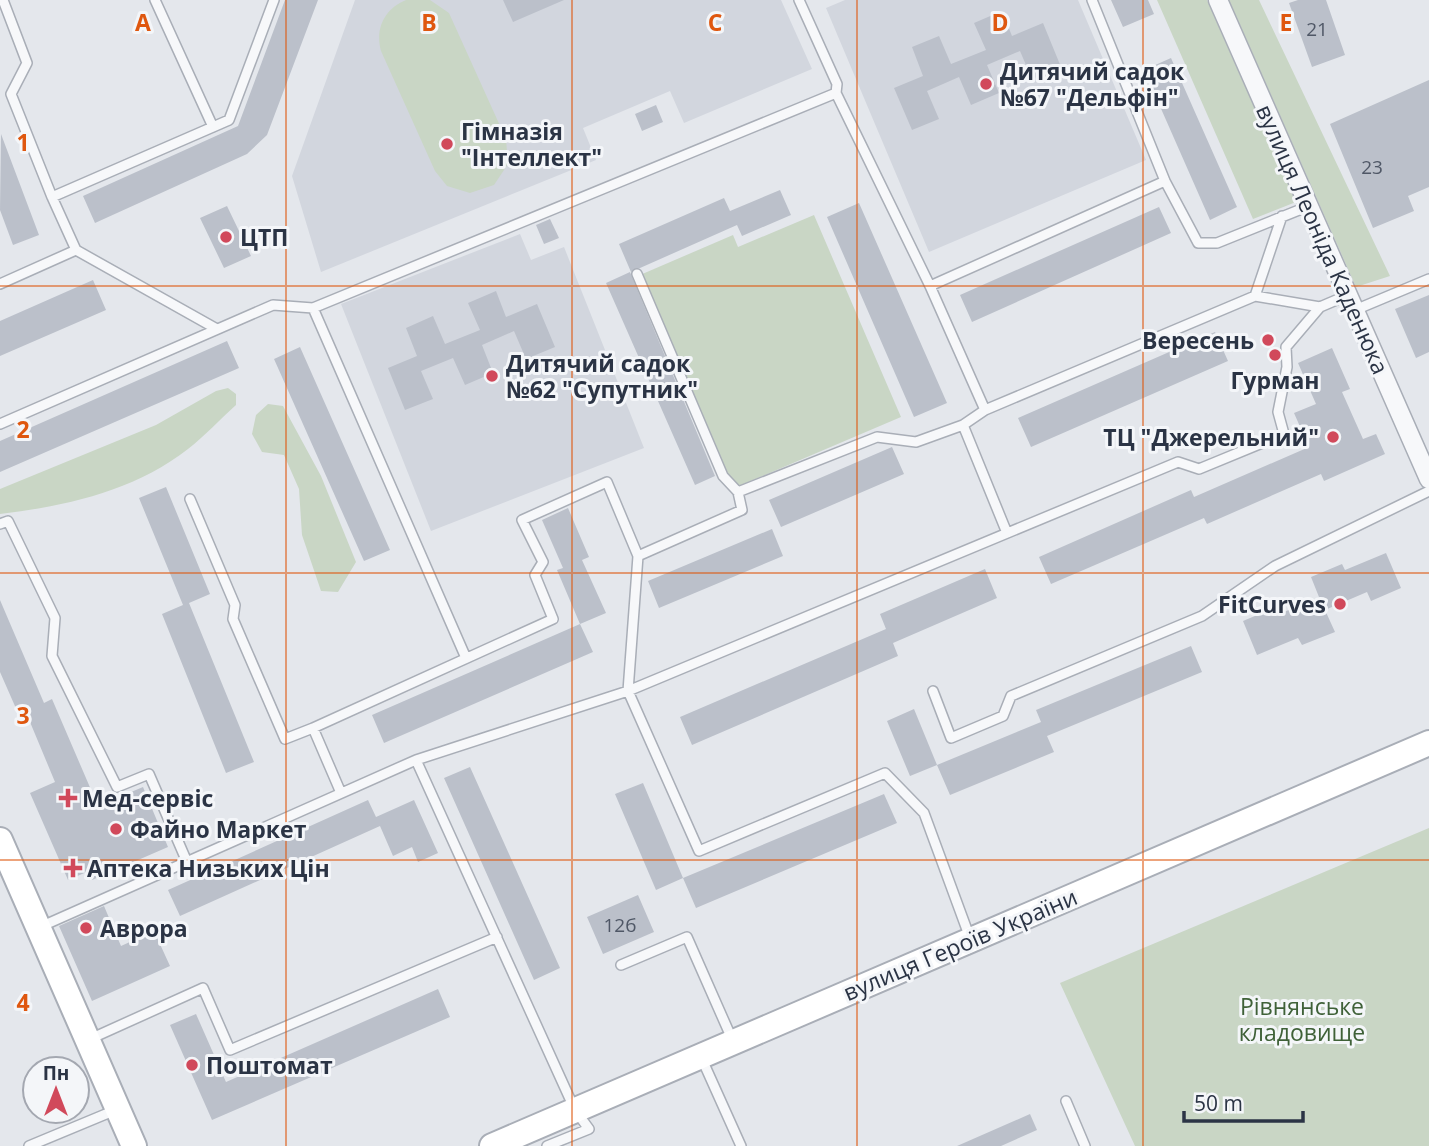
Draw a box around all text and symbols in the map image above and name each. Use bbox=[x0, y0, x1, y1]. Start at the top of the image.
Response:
text: A bbox=[135, 6, 151, 38]
text: B bbox=[421, 6, 437, 38]
text: C bbox=[708, 6, 722, 38]
text: D bbox=[991, 6, 1009, 38]
text: E bbox=[1280, 6, 1292, 38]
house number: 21 bbox=[1306, 16, 1328, 42]
place label: Дитячий садок №67 "Дельфін" bbox=[1000, 55, 1185, 113]
marker: Дитячий садок №67 "Дельфін" bbox=[978, 76, 994, 92]
street label: вулиця Леоніда Каденюка bbox=[1249, 99, 1397, 379]
place label: Гімназія "Інтеллект" bbox=[461, 115, 602, 173]
text: 1 bbox=[16, 126, 30, 158]
marker: Гімназія "Інтеллект" bbox=[439, 136, 455, 152]
house number: 23 bbox=[1361, 154, 1383, 180]
place label: ЦТП bbox=[240, 221, 288, 253]
marker: ЦТП bbox=[218, 229, 234, 245]
place label: Вересень bbox=[1142, 324, 1254, 356]
marker: Вересень bbox=[1260, 332, 1276, 348]
place label: Дитячий садок №62 "Супутник" bbox=[506, 347, 698, 405]
marker: Гурман bbox=[1267, 347, 1283, 363]
place label: Гурман bbox=[1230, 364, 1320, 396]
marker: Дитячий садок №62 "Супутник" bbox=[484, 368, 500, 384]
text: 2 bbox=[16, 413, 30, 445]
place label: ТЦ "Джерельний" bbox=[1103, 421, 1319, 453]
marker: ТЦ "Джерельний" bbox=[1325, 429, 1341, 445]
place label: FitCurves bbox=[1218, 588, 1326, 620]
marker: FitCurves bbox=[1332, 596, 1348, 612]
text: 3 bbox=[16, 699, 30, 731]
place label: Мед-сервіс bbox=[82, 782, 213, 814]
marker: Мед-сервіс bbox=[60, 790, 76, 806]
place label: Файно Маркет bbox=[130, 813, 307, 845]
marker: Файно Маркет bbox=[108, 821, 124, 837]
place label: Аптека Низьких Цін bbox=[87, 852, 330, 884]
marker: Аптека Низьких Цін bbox=[65, 860, 81, 876]
street label: вулиця Героїв України bbox=[838, 880, 1082, 1008]
place label: Аврора bbox=[100, 912, 188, 944]
house number: 12б bbox=[603, 912, 637, 938]
marker: Аврора bbox=[78, 920, 94, 936]
text: 4 bbox=[16, 986, 30, 1018]
park label: Рівнянське кладовище bbox=[1239, 990, 1365, 1048]
place label: Поштомат bbox=[206, 1049, 333, 1081]
north arrow bbox=[21, 1055, 91, 1125]
marker: Поштомат bbox=[184, 1057, 200, 1073]
text: Пн bbox=[43, 1060, 69, 1086]
scale bar bbox=[1184, 1080, 1303, 1124]
text: 50 m bbox=[1194, 1089, 1243, 1117]

